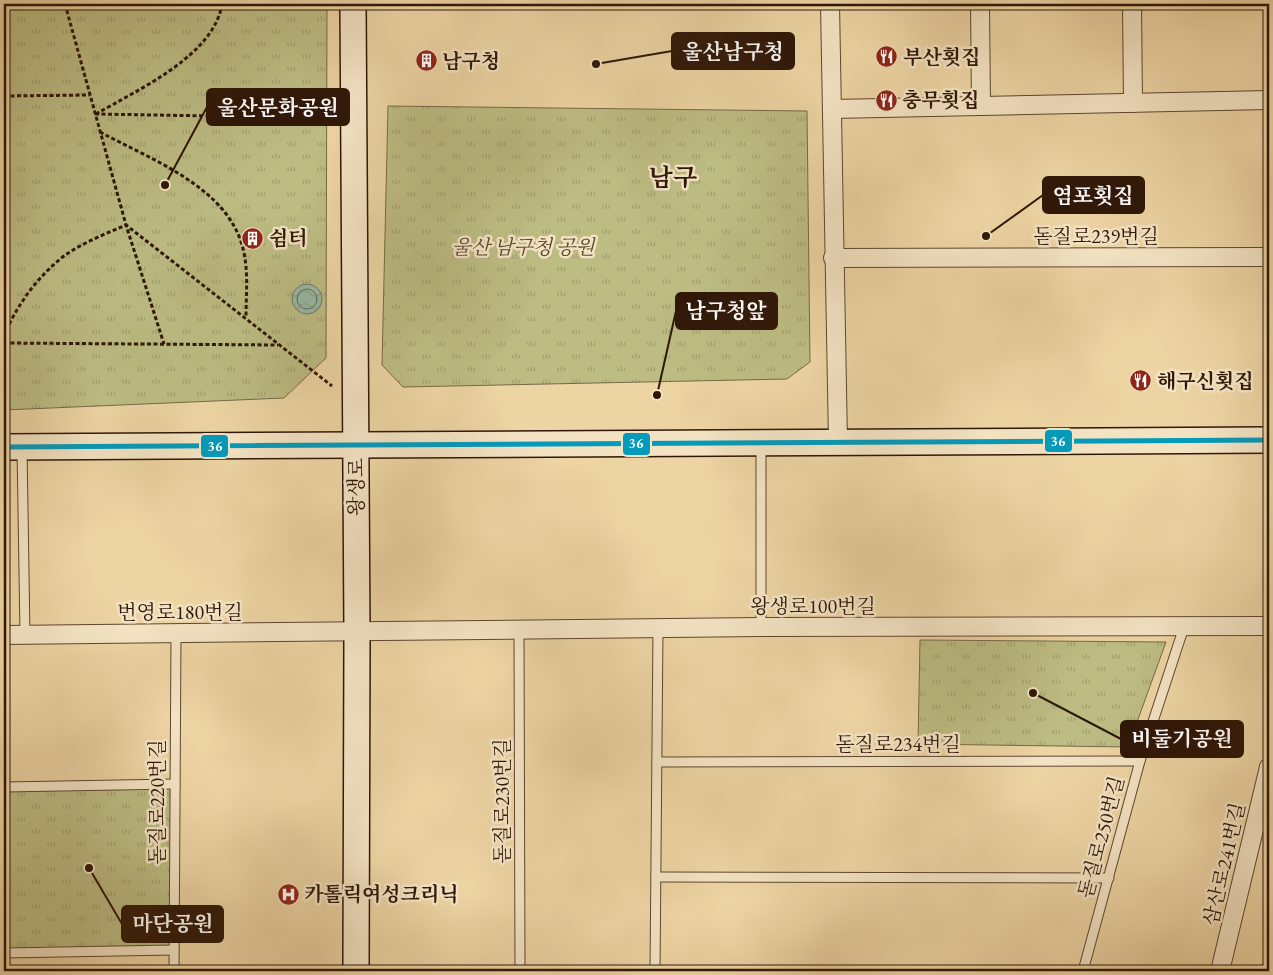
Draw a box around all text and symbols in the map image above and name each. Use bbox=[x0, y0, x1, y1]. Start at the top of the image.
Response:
callout: 울산남구청 bbox=[672, 33, 794, 69]
text: 울산남구청 bbox=[682, 38, 784, 65]
place label: 부산횟집 bbox=[903, 44, 980, 70]
restaurant icon: 부산횟집 bbox=[875, 45, 899, 69]
place label: 남구청 bbox=[442, 48, 500, 74]
building icon: 남구청 bbox=[414, 49, 438, 73]
place label: 충무횟집 bbox=[902, 87, 979, 113]
restaurant icon: 충무횟집 bbox=[874, 88, 898, 112]
callout: 울산문화공원 bbox=[207, 89, 349, 125]
text: 울산문화공원 bbox=[217, 94, 339, 121]
district label: 남구 bbox=[649, 161, 697, 193]
callout: 염포횟집 bbox=[1043, 177, 1144, 213]
text: 염포횟집 bbox=[1052, 182, 1134, 209]
street label: 돋질로239번길 bbox=[1033, 223, 1159, 249]
place label: 쉼터 bbox=[269, 225, 308, 251]
building icon: 쉼터 bbox=[241, 226, 265, 250]
park label: 울산 남구청 공원 bbox=[451, 234, 596, 260]
callout: 남구청앞 bbox=[676, 293, 777, 329]
text: 남구청앞 bbox=[685, 297, 767, 324]
place label: 해구신횟집 bbox=[1157, 368, 1254, 394]
restaurant icon: 해구신횟집 bbox=[1129, 369, 1153, 393]
line badge: 36 bbox=[1044, 429, 1073, 453]
line badge: 36 bbox=[622, 432, 651, 456]
text: 36 bbox=[1051, 432, 1066, 450]
line badge: 36 bbox=[200, 434, 229, 458]
text: 36 bbox=[629, 434, 644, 452]
text: 36 bbox=[208, 437, 223, 455]
street label: 왕생로 bbox=[343, 458, 369, 516]
street label: 왕생로100번길 bbox=[750, 593, 876, 619]
street label: 번영로180번길 bbox=[117, 599, 243, 625]
callout: 비둘기공원 bbox=[1121, 721, 1243, 757]
text: 비둘기공원 bbox=[1131, 725, 1233, 752]
street label: 돋질로234번길 bbox=[835, 731, 961, 757]
street label: 돋질로230번길 bbox=[489, 738, 515, 864]
street label: 돋질로220번길 bbox=[144, 739, 170, 865]
street label: 돋질로250번길 bbox=[1072, 773, 1130, 901]
street label: 삼산로241번길 bbox=[1197, 800, 1251, 928]
place label: 카톨릭여성크리닉 bbox=[304, 881, 459, 907]
hospital icon: 카톨릭여성크리닉 bbox=[276, 882, 300, 906]
callout: 마단공원 bbox=[122, 906, 223, 942]
text: 마단공원 bbox=[132, 910, 214, 937]

